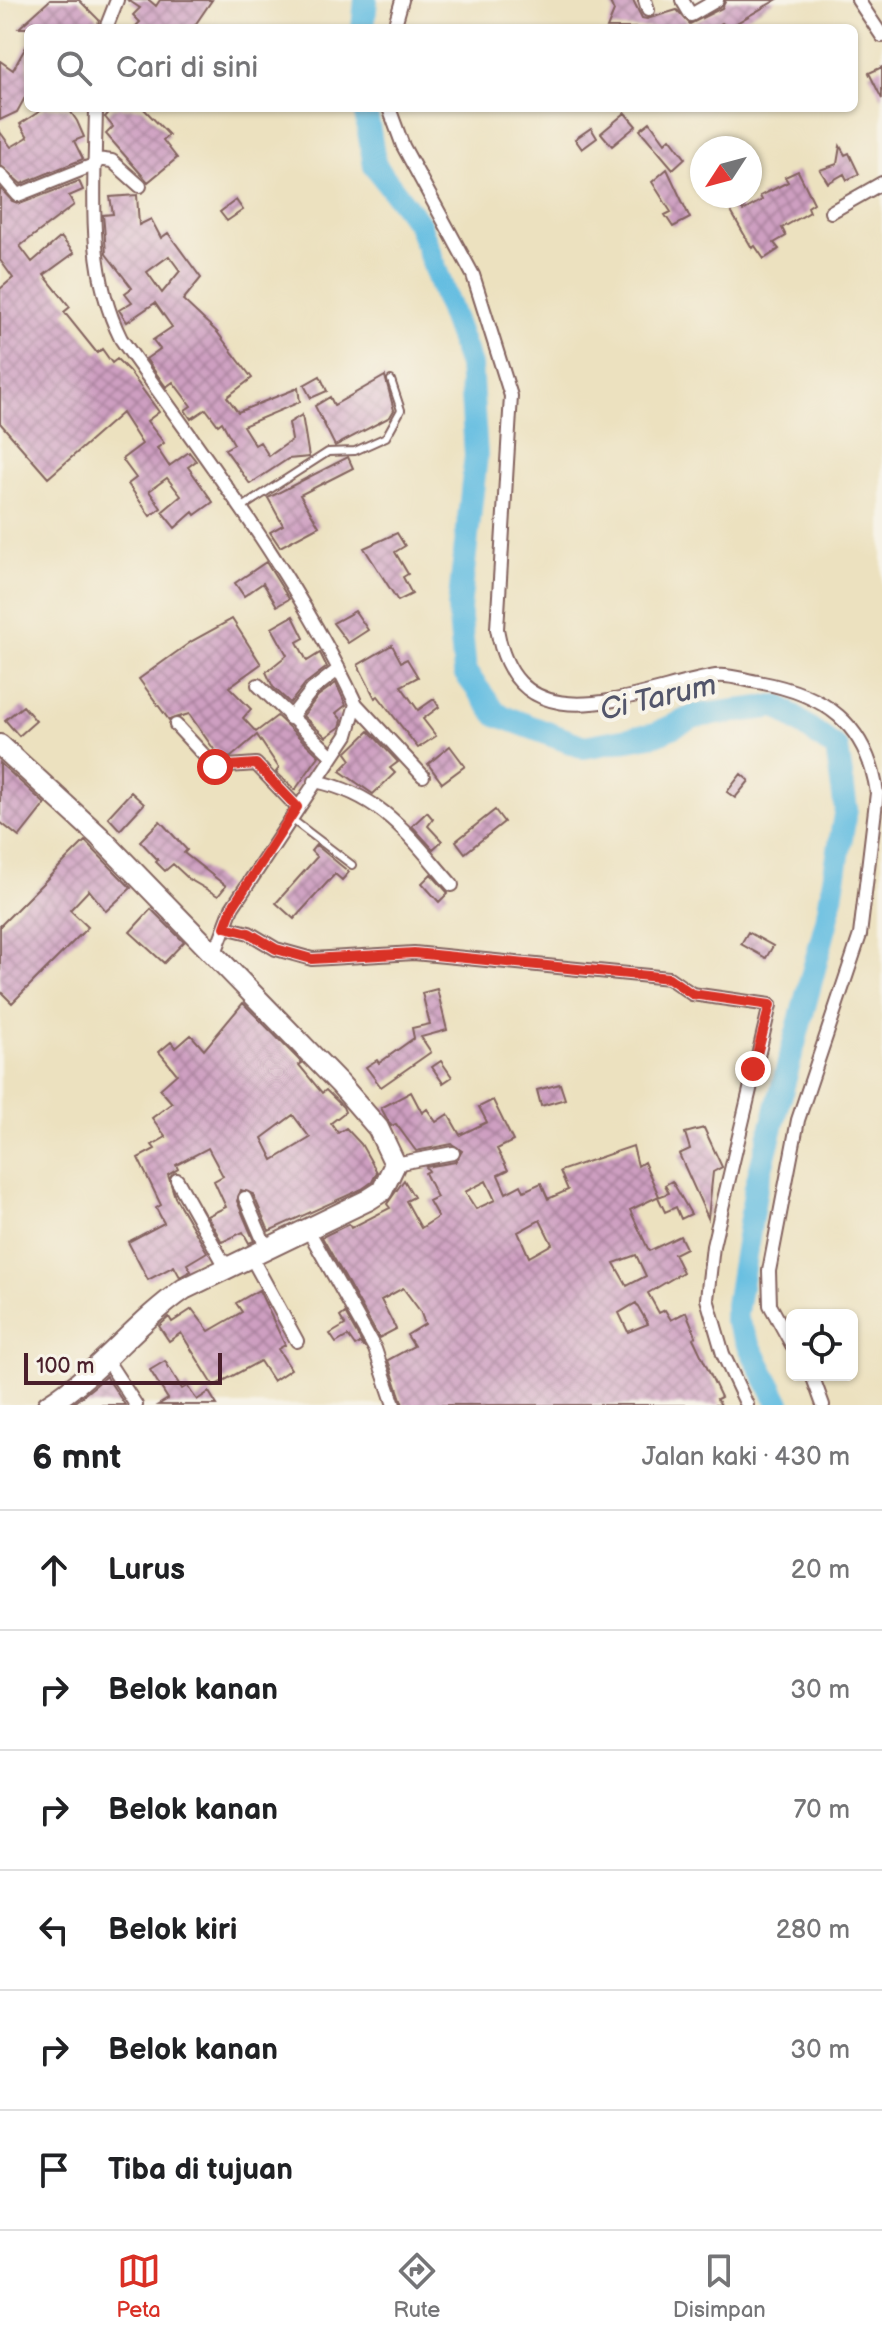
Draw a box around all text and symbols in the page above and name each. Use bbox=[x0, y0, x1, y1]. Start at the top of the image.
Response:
search box bbox=[24, 24, 858, 112]
icon: search bbox=[52, 46, 96, 90]
text: Cari di sini bbox=[116, 50, 258, 86]
north arrow bbox=[690, 136, 762, 208]
water label: Ci Tarum bbox=[596, 667, 720, 729]
route start bbox=[197, 749, 233, 785]
route end bbox=[735, 1051, 771, 1087]
map controls bbox=[786, 1309, 858, 1381]
button: locate bbox=[786, 1309, 858, 1381]
scale bar bbox=[24, 1349, 222, 1385]
text: 100 m bbox=[36, 1353, 95, 1380]
text: 6 mnt bbox=[32, 1437, 121, 1478]
text: Jalan kaki · 430 m bbox=[642, 1442, 850, 1473]
icon: ahead bbox=[32, 1548, 76, 1592]
text: Lurus bbox=[108, 1552, 185, 1588]
text: 20 m bbox=[791, 1555, 850, 1586]
icon: right bbox=[32, 1668, 76, 1712]
text: Belok kanan bbox=[108, 1672, 278, 1708]
text: 30 m bbox=[790, 1675, 850, 1706]
icon: right bbox=[32, 1788, 76, 1832]
text: Belok kanan bbox=[108, 1792, 278, 1828]
text: 70 m bbox=[793, 1795, 850, 1826]
icon: left bbox=[32, 1908, 76, 1952]
text: Belok kiri bbox=[108, 1912, 237, 1948]
text: 280 m bbox=[776, 1915, 850, 1946]
icon: right bbox=[32, 2028, 76, 2072]
text: Belok kanan bbox=[108, 2032, 278, 2068]
text: 30 m bbox=[790, 2035, 850, 2066]
icon: arrive bbox=[32, 2148, 76, 2192]
text: Tiba di tujuan bbox=[108, 2152, 293, 2188]
tab: Peta bbox=[116, 2249, 161, 2324]
tab: Rute bbox=[393, 2249, 440, 2324]
tab: Disimpan bbox=[673, 2249, 766, 2324]

